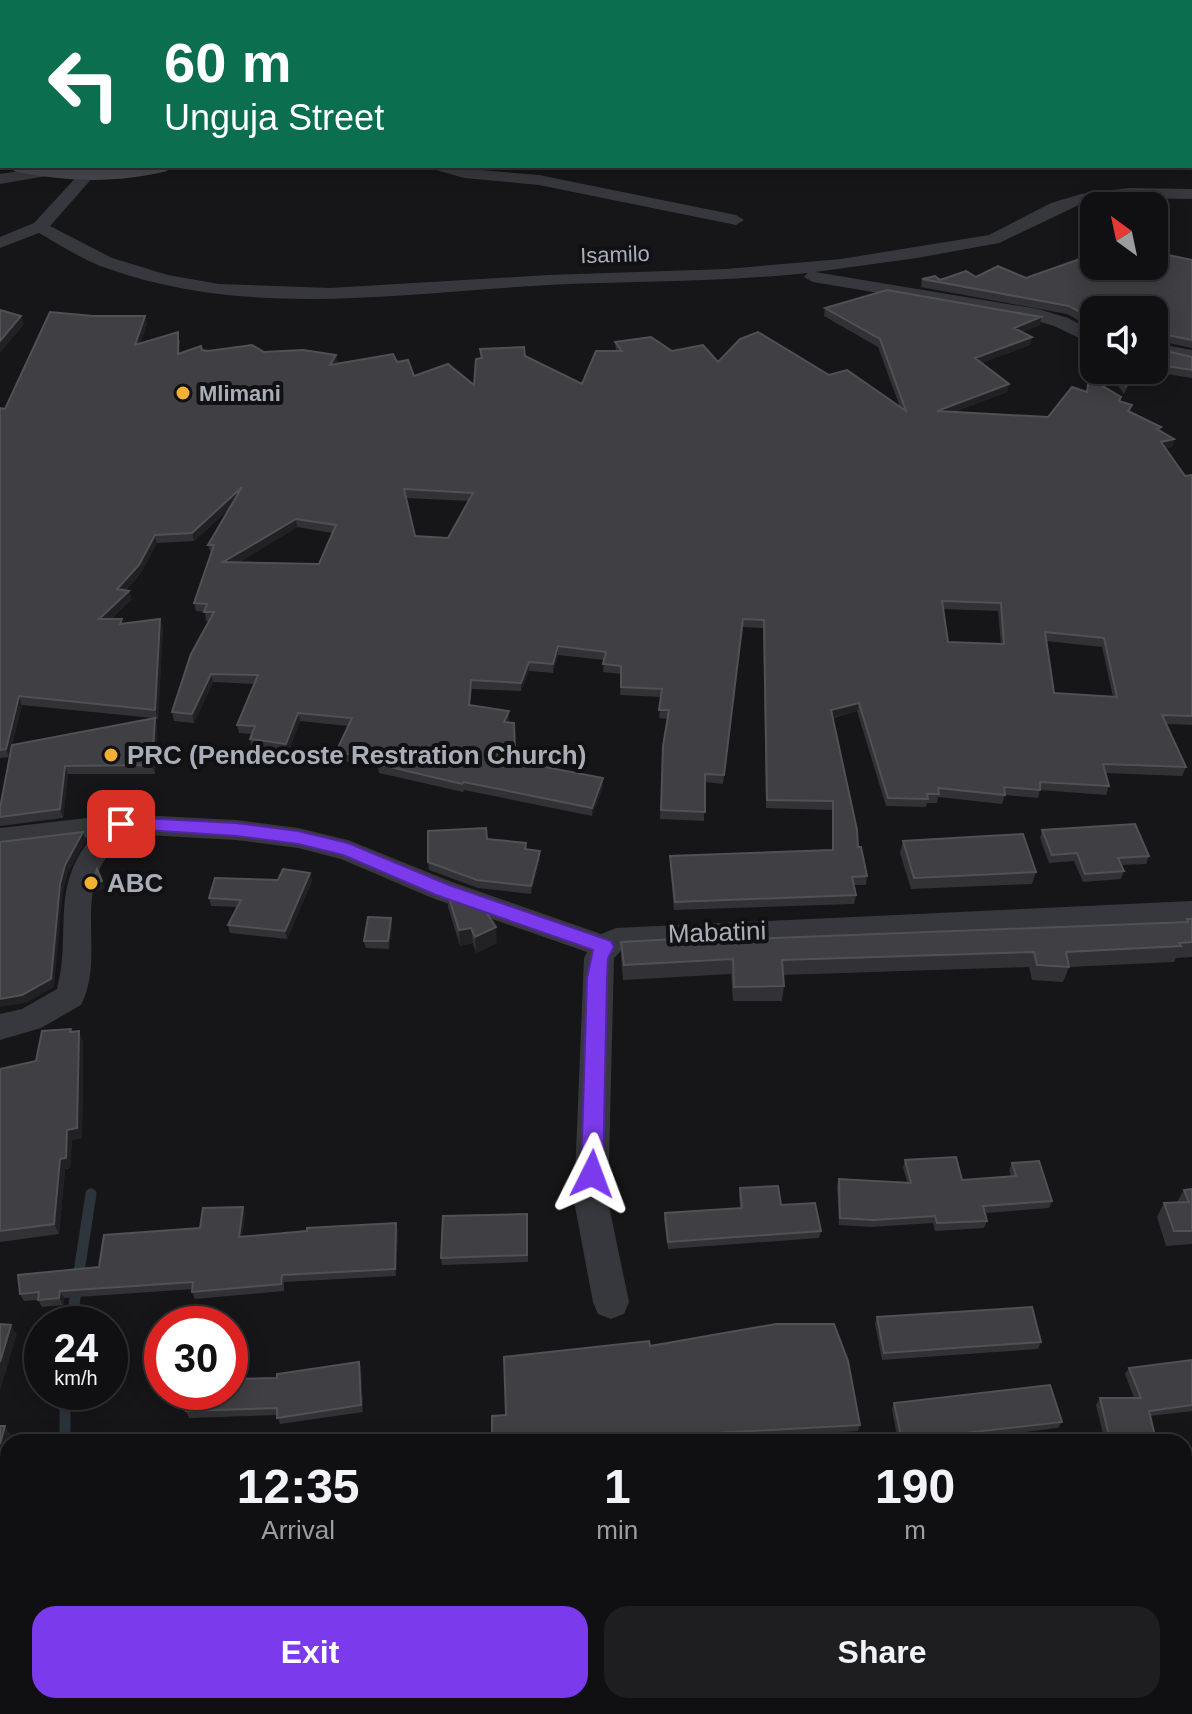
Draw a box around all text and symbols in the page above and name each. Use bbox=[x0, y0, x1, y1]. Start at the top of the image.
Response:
text: 60 m bbox=[164, 31, 292, 94]
icon: left bbox=[32, 32, 136, 136]
text: Unguja Street bbox=[164, 97, 384, 138]
north arrow bbox=[1080, 192, 1168, 280]
map controls bbox=[1080, 192, 1168, 384]
street label: Isamilo bbox=[580, 241, 650, 268]
button: sound bbox=[1080, 296, 1168, 384]
place label: Mlimani bbox=[199, 381, 281, 406]
marker: Mlimani bbox=[174, 384, 192, 402]
place label: PRC (Pendecoste Restration Church) bbox=[127, 740, 586, 770]
marker: PRC (Pendecoste Restration Church) bbox=[102, 746, 120, 764]
pin bbox=[87, 790, 155, 858]
icon: arrive bbox=[99, 802, 143, 846]
place label: ABC bbox=[107, 868, 164, 898]
marker: ABC bbox=[82, 874, 100, 892]
street label: Mabatini bbox=[667, 915, 767, 949]
position arrow bbox=[550, 1132, 634, 1216]
speed limit sign: 30 bbox=[144, 1306, 248, 1410]
text: 24 bbox=[54, 1326, 98, 1370]
text: km/h bbox=[54, 1367, 98, 1389]
text: 12:35 bbox=[237, 1460, 360, 1513]
text: 1 bbox=[604, 1460, 631, 1513]
text: 190 bbox=[875, 1460, 955, 1513]
text: Arrival bbox=[261, 1515, 335, 1545]
text: min bbox=[596, 1515, 638, 1545]
text: m bbox=[904, 1515, 926, 1545]
button: Exit bbox=[32, 1606, 588, 1698]
button: Share bbox=[604, 1606, 1160, 1698]

